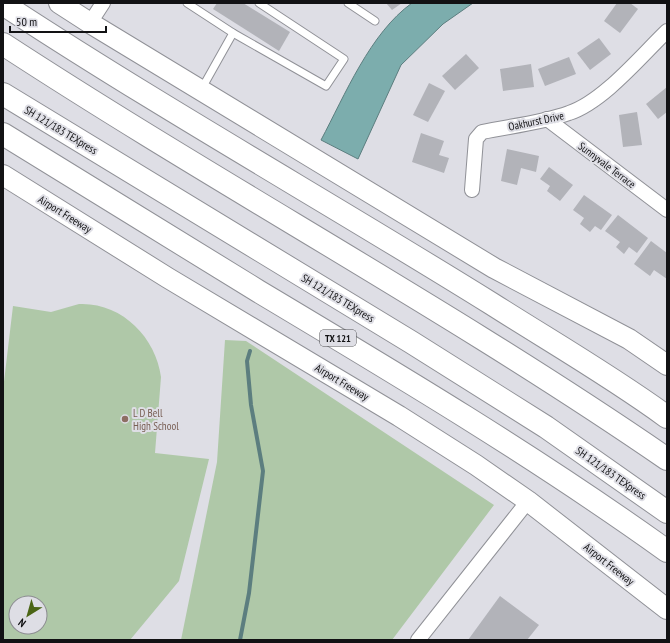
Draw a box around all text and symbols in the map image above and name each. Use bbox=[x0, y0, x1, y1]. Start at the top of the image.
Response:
scale bar bbox=[10, 8, 106, 34]
text: 50 m bbox=[16, 14, 37, 29]
street label: SH 121/183 TEXpress bbox=[22, 103, 100, 157]
street label: Oakhurst Drive bbox=[507, 108, 565, 134]
street label: Sunnyvale Terrace bbox=[576, 139, 639, 191]
street label: Airport Freeway bbox=[36, 192, 95, 236]
street label: SH 121/183 TEXpress bbox=[299, 271, 377, 325]
road number: TX 121 bbox=[320, 330, 356, 346]
street label: Airport Freeway bbox=[313, 360, 372, 404]
place label: L D Bell High School bbox=[133, 406, 179, 433]
marker: L D Bell High School bbox=[120, 414, 130, 424]
street label: SH 121/183 TEXpress bbox=[573, 444, 649, 503]
street label: Airport Freeway bbox=[581, 540, 638, 589]
north arrow bbox=[8, 595, 48, 635]
text: N bbox=[15, 616, 29, 630]

